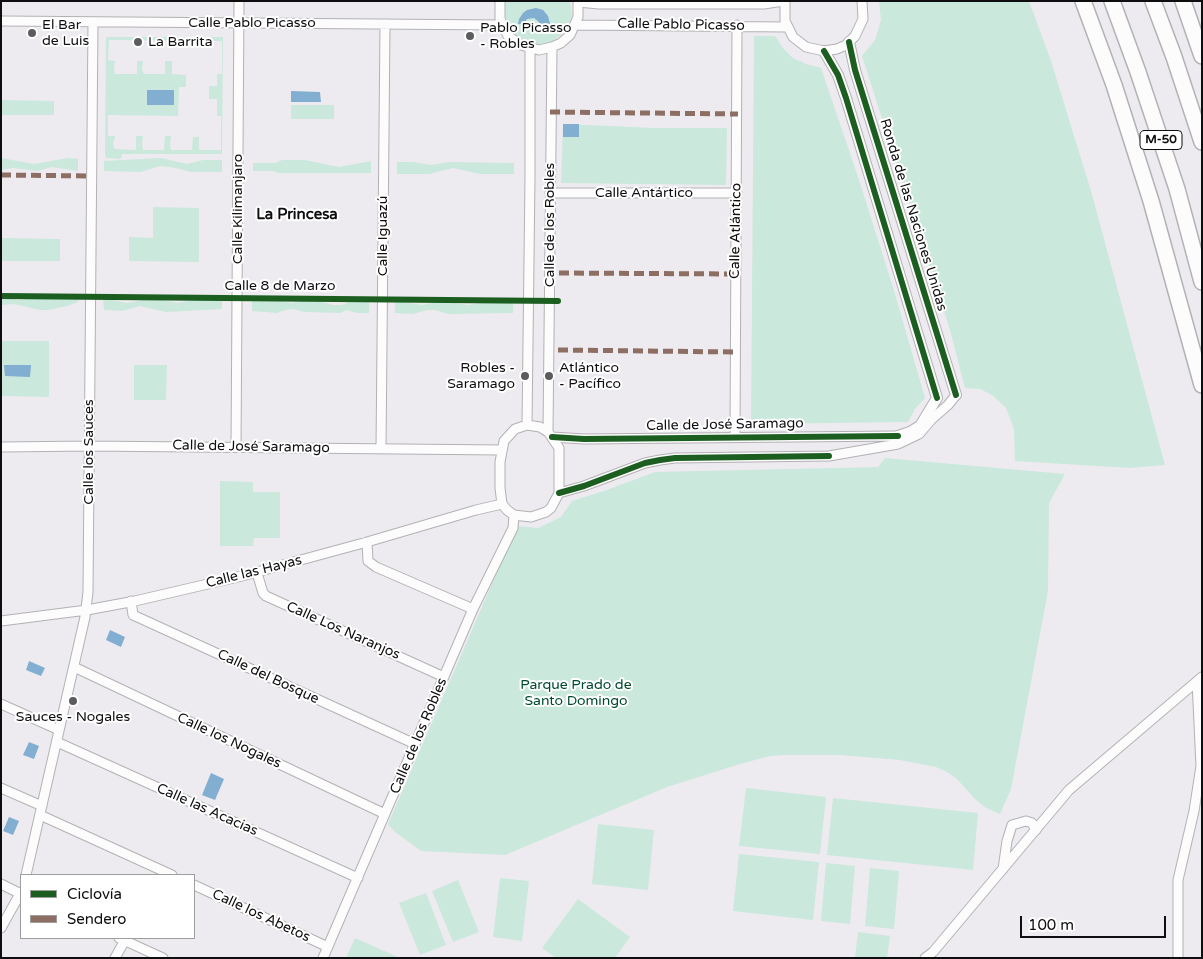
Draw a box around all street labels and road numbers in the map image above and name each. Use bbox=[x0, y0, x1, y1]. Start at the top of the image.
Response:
street label: Calle Pablo Picasso bbox=[188, 15, 316, 31]
street label: Calle Pablo Picasso bbox=[617, 15, 745, 35]
street label: Ronda de las Naciones Unidas bbox=[876, 117, 950, 313]
road number: M-50 bbox=[1140, 130, 1182, 150]
street label: Calle Kilimanjaro bbox=[230, 154, 246, 264]
street label: Calle de los Robles bbox=[542, 163, 558, 287]
street label: Calle Atlántico bbox=[727, 183, 745, 279]
street label: Calle Antártico bbox=[595, 185, 693, 201]
street label: Calle Iguazú bbox=[375, 196, 391, 276]
street label: Calle 8 de Marzo bbox=[224, 278, 336, 294]
street label: Calle los Sauces bbox=[81, 399, 97, 505]
street label: Calle de José Saramago bbox=[646, 415, 804, 435]
street label: Calle de José Saramago bbox=[172, 437, 330, 457]
street label: Calle las Hayas bbox=[204, 552, 304, 592]
street label: Calle Los Naranjos bbox=[284, 598, 402, 664]
street label: Calle del Bosque bbox=[215, 646, 321, 708]
street label: Calle de los Robles bbox=[387, 675, 451, 797]
street label: Calle los Nogales bbox=[174, 710, 284, 772]
street label: Calle las Acacias bbox=[154, 780, 260, 840]
street label: Calle los Abetos bbox=[209, 886, 313, 946]

